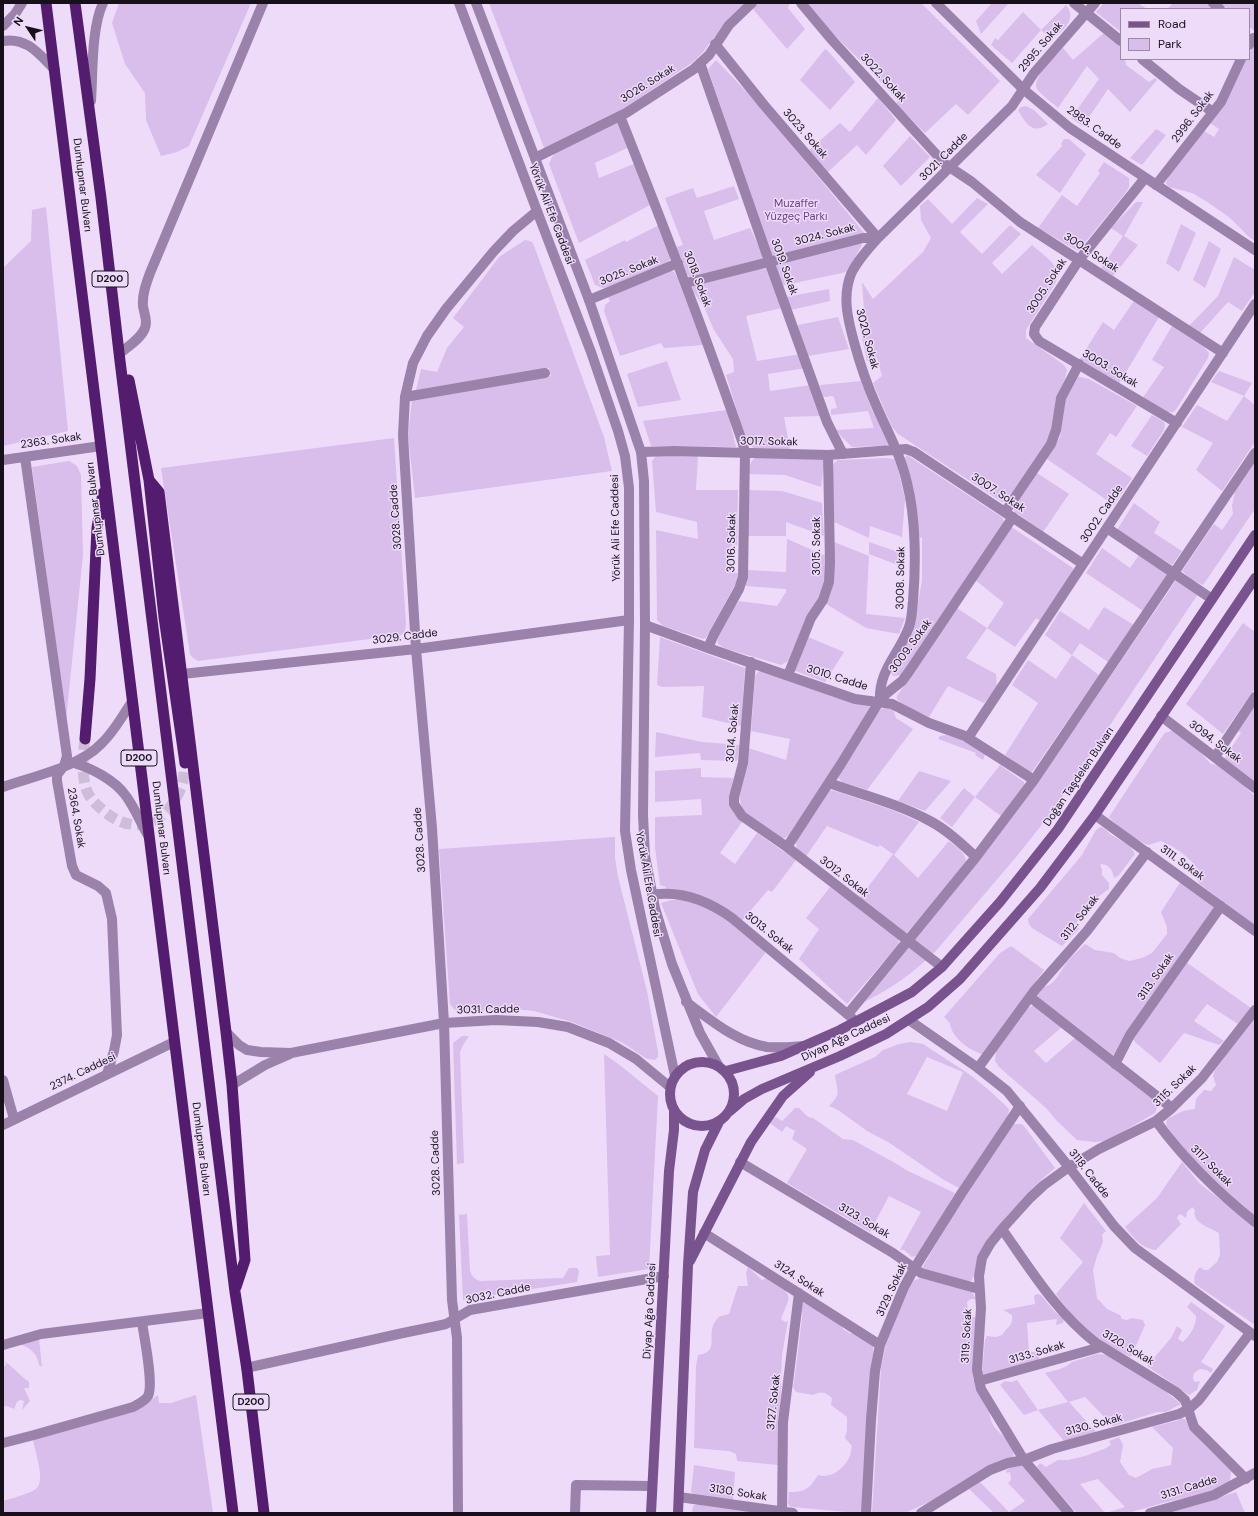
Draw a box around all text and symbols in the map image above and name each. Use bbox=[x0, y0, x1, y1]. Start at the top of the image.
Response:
north arrow bbox=[8, 8, 48, 48]
legend bbox=[1120, 8, 1250, 60]
text: N bbox=[10, 14, 26, 28]
text: Road bbox=[1158, 16, 1186, 32]
street label: 2995. Sokak bbox=[1016, 19, 1066, 75]
text: Park bbox=[1158, 36, 1182, 52]
street label: 3022. Sokak bbox=[857, 51, 909, 105]
street label: 3026. Sokak bbox=[618, 62, 678, 106]
street label: 2996. Sokak bbox=[1169, 88, 1217, 146]
street label: 2983. Cadde bbox=[1064, 104, 1124, 152]
street label: 3023. Sokak bbox=[780, 106, 830, 162]
street label: 3021. Cadde bbox=[917, 130, 971, 184]
street label: Dumlupınar Bulvarı bbox=[70, 137, 94, 233]
street label: Yörük Ali Efe Caddesi bbox=[526, 162, 576, 266]
park label: Muzaffer Yüzgeç Parkı bbox=[765, 197, 827, 223]
street label: 3024. Sokak bbox=[793, 221, 857, 249]
street label: 3004. Sokak bbox=[1061, 230, 1121, 276]
street label: 3019. Sokak bbox=[768, 237, 800, 297]
street label: 3018. Sokak bbox=[680, 249, 714, 309]
street label: 3025. Sokak bbox=[598, 253, 660, 289]
street label: 3005. Sokak bbox=[1024, 256, 1070, 316]
road number: D200 bbox=[92, 271, 128, 287]
street label: 3020. Sokak bbox=[853, 307, 881, 371]
street label: 3003. Sokak bbox=[1080, 347, 1140, 391]
street label: 2363. Sokak bbox=[20, 430, 82, 452]
street label: 3017. Sokak bbox=[740, 435, 798, 449]
street label: Dumlupınar Bulvarı bbox=[84, 461, 108, 557]
street label: 3007. Sokak bbox=[969, 471, 1027, 515]
street label: Yörük Ali Efe Caddesi bbox=[608, 474, 624, 582]
street label: 3002. Cadde bbox=[1078, 483, 1126, 545]
street label: 3028. Cadde bbox=[387, 484, 405, 550]
street label: 3016. Sokak bbox=[725, 513, 739, 573]
street label: 3015. Sokak bbox=[810, 516, 824, 576]
street label: 3008. Sokak bbox=[894, 546, 908, 610]
street label: 3009. Sokak bbox=[887, 617, 935, 675]
street label: 3029. Cadde bbox=[372, 626, 438, 648]
street label: 3010. Cadde bbox=[805, 662, 869, 694]
street label: 3014. Sokak bbox=[724, 703, 742, 763]
street label: 3094. Sokak bbox=[1186, 718, 1244, 766]
street label: Doğan Taşdelen Bulvarı bbox=[1041, 725, 1117, 829]
road number: D200 bbox=[121, 750, 157, 766]
street label: Dumlupınar Bulvarı bbox=[149, 780, 173, 876]
street label: 2364. Sokak bbox=[64, 787, 88, 849]
street label: 3028. Cadde bbox=[411, 807, 429, 873]
street label: Yörük Ali Efe Caddesi bbox=[632, 830, 664, 938]
street label: 3111. Sokak bbox=[1157, 842, 1207, 884]
street label: 3012. Sokak bbox=[817, 854, 871, 900]
street label: 3112. Sokak bbox=[1058, 892, 1102, 944]
street label: 3013. Sokak bbox=[742, 909, 796, 957]
street label: 3113. Sokak bbox=[1135, 951, 1177, 1003]
street label: 3031. Cadde bbox=[456, 1003, 520, 1017]
street label: Diyap Ağa Caddesi bbox=[800, 1012, 892, 1064]
street label: 2374. Caddesi bbox=[48, 1050, 118, 1094]
street label: 3115. Sokak bbox=[1151, 1062, 1199, 1110]
street label: Dumlupınar Bulvarı bbox=[189, 1101, 213, 1197]
street label: 3028. Cadde bbox=[428, 1130, 444, 1196]
street label: 3117. Sokak bbox=[1187, 1142, 1235, 1190]
street label: 3118. Cadde bbox=[1066, 1147, 1112, 1201]
street label: 3123. Sokak bbox=[836, 1201, 892, 1241]
street label: 3124. Sokak bbox=[771, 1258, 827, 1300]
street label: 3129. Sokak bbox=[874, 1261, 910, 1319]
street label: Diyap Ağa Caddesi bbox=[641, 1263, 659, 1359]
street label: 3032. Cadde bbox=[464, 1281, 532, 1307]
street label: 3119. Sokak bbox=[959, 1308, 975, 1364]
street label: 3120. Sokak bbox=[1100, 1327, 1156, 1369]
street label: 3133. Sokak bbox=[1007, 1339, 1067, 1367]
street label: 3127. Sokak bbox=[765, 1373, 783, 1431]
road number: D200 bbox=[233, 1394, 269, 1410]
street label: 3130. Sokak bbox=[1064, 1411, 1124, 1439]
street label: 3131. Cadde bbox=[1159, 1473, 1219, 1503]
street label: 3130. Sokak bbox=[708, 1482, 768, 1504]

